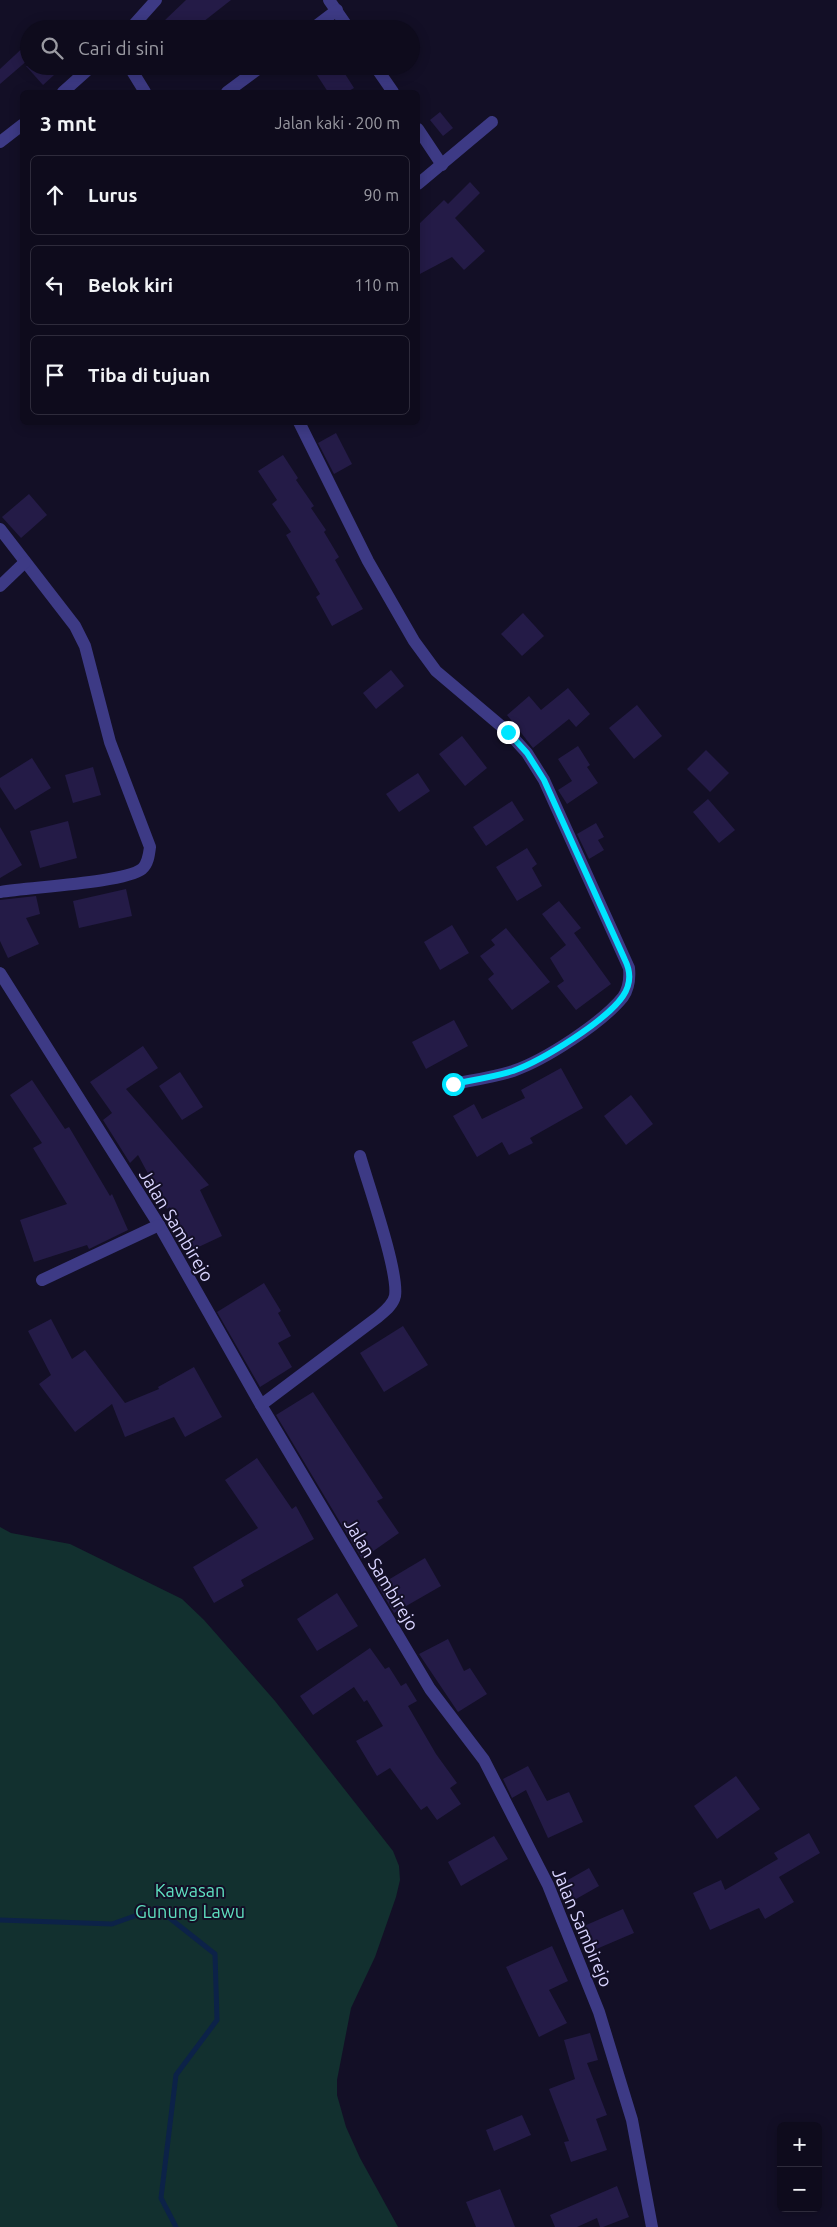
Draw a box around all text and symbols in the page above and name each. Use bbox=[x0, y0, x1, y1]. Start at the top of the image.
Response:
search box bbox=[20, 20, 420, 75]
icon: search bbox=[38, 34, 66, 62]
text: Cari di sini bbox=[78, 37, 164, 59]
text: 3 mnt bbox=[40, 111, 96, 135]
text: Jalan kaki · 200 m bbox=[275, 114, 400, 132]
icon: ahead bbox=[41, 181, 69, 209]
text: Lurus bbox=[88, 184, 137, 206]
text: 90 m bbox=[363, 186, 399, 204]
icon: left bbox=[41, 271, 69, 299]
text: Belok kiri bbox=[88, 274, 173, 296]
text: 110 m bbox=[354, 276, 399, 294]
icon: arrive bbox=[41, 361, 69, 389]
text: Tiba di tujuan bbox=[88, 364, 210, 386]
route end bbox=[497, 721, 520, 744]
route start bbox=[442, 1073, 465, 1096]
street label: Jalan Sambirejo bbox=[136, 1165, 218, 1285]
street label: Jalan Sambirejo bbox=[341, 1514, 423, 1634]
street label: Jalan Sambirejo bbox=[549, 1865, 617, 1989]
park label: Kawasan Gunung Lawu bbox=[135, 1880, 245, 1921]
map controls bbox=[777, 2122, 822, 2212]
button: + bbox=[777, 2122, 822, 2167]
button: − bbox=[777, 2167, 822, 2212]

